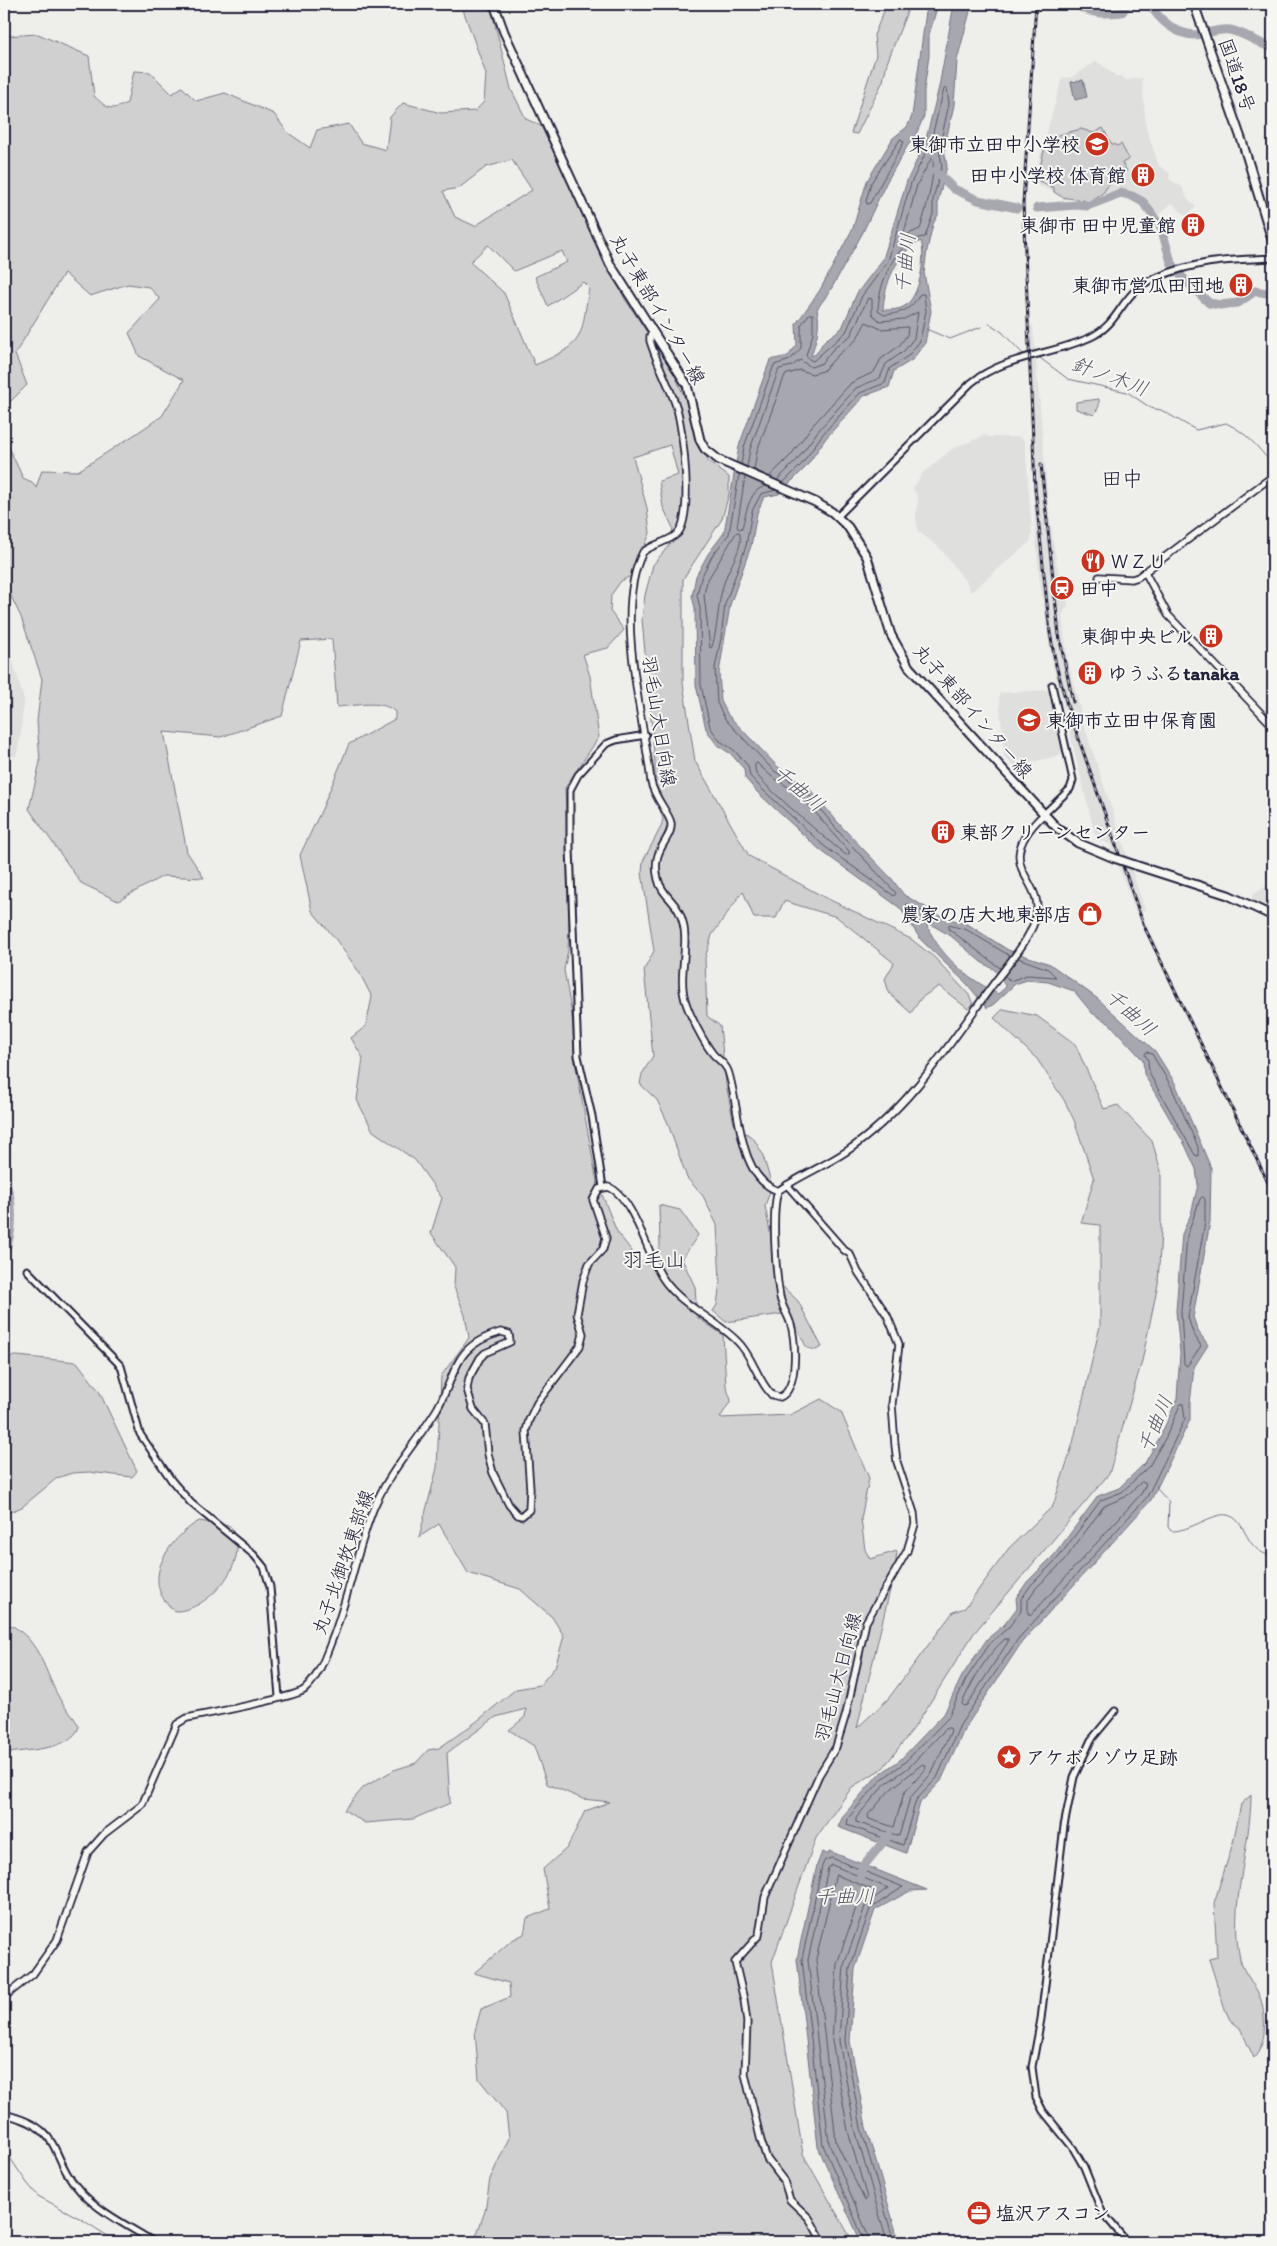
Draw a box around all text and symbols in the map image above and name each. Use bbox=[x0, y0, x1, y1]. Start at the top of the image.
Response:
street label: 国道18号 bbox=[1214, 35, 1260, 115]
school or university icon: 東御市立田中小学校 bbox=[1084, 131, 1110, 157]
place label: 東御市立田中小学校 bbox=[909, 133, 1080, 156]
building icon: 田中小学校 体育館 bbox=[1130, 162, 1156, 188]
place label: 田中小学校 体育館 bbox=[970, 164, 1126, 187]
building icon: 東御市 田中児童館 bbox=[1180, 212, 1206, 238]
place label: 東御市 田中児童館 bbox=[1020, 214, 1176, 237]
street label: 丸子東部インター線 bbox=[605, 230, 711, 388]
water label: 千曲川 bbox=[890, 232, 920, 294]
building icon: 東御市営瓜田団地 bbox=[1228, 272, 1254, 298]
place label: 東御市営瓜田団地 bbox=[1072, 274, 1224, 297]
water label: 針ノ木川 bbox=[1068, 351, 1152, 401]
district label: 田中 bbox=[1101, 466, 1143, 491]
restaurant icon: ＷＺＵ bbox=[1080, 548, 1106, 574]
place label: ＷＺＵ bbox=[1110, 550, 1167, 573]
station icon: 田中 bbox=[1049, 575, 1075, 601]
place label: 田中 bbox=[1080, 577, 1118, 600]
building icon: 東御中央ビル bbox=[1198, 623, 1224, 649]
place label: 東御中央ビル bbox=[1080, 625, 1194, 648]
street label: 丸子東部インター線 bbox=[908, 639, 1038, 783]
street label: 羽毛山大日向線 bbox=[637, 654, 681, 788]
building icon: ゆうふるtanaka bbox=[1077, 660, 1103, 686]
place label: ゆうふるtanaka bbox=[1108, 662, 1240, 685]
school or university icon: 東御市立田中保育園 bbox=[1016, 707, 1042, 733]
place label: 東御市立田中保育園 bbox=[1046, 709, 1217, 732]
water label: 千曲川 bbox=[768, 759, 830, 817]
building icon: 東部クリーンセンター bbox=[930, 819, 956, 845]
place label: 東部クリーンセンター bbox=[960, 821, 1150, 844]
shop icon: 農家の店大地東部店 bbox=[1077, 901, 1103, 927]
place label: 農家の店大地東部店 bbox=[901, 903, 1072, 926]
water label: 千曲川 bbox=[1101, 983, 1161, 1041]
district label: 羽毛山 bbox=[623, 1247, 686, 1272]
water label: 千曲川 bbox=[1132, 1392, 1178, 1456]
street label: 丸子北御牧東部線 bbox=[307, 1486, 379, 1638]
street label: 羽毛山大日向線 bbox=[810, 1610, 866, 1744]
place icon: アケボノゾウ足跡 bbox=[996, 1744, 1022, 1770]
place label: アケボノゾウ足跡 bbox=[1026, 1746, 1178, 1769]
water label: 千曲川 bbox=[815, 1884, 875, 1908]
office icon: 塩沢アスコン bbox=[966, 2200, 992, 2226]
place label: 塩沢アスコン bbox=[996, 2202, 1110, 2225]

